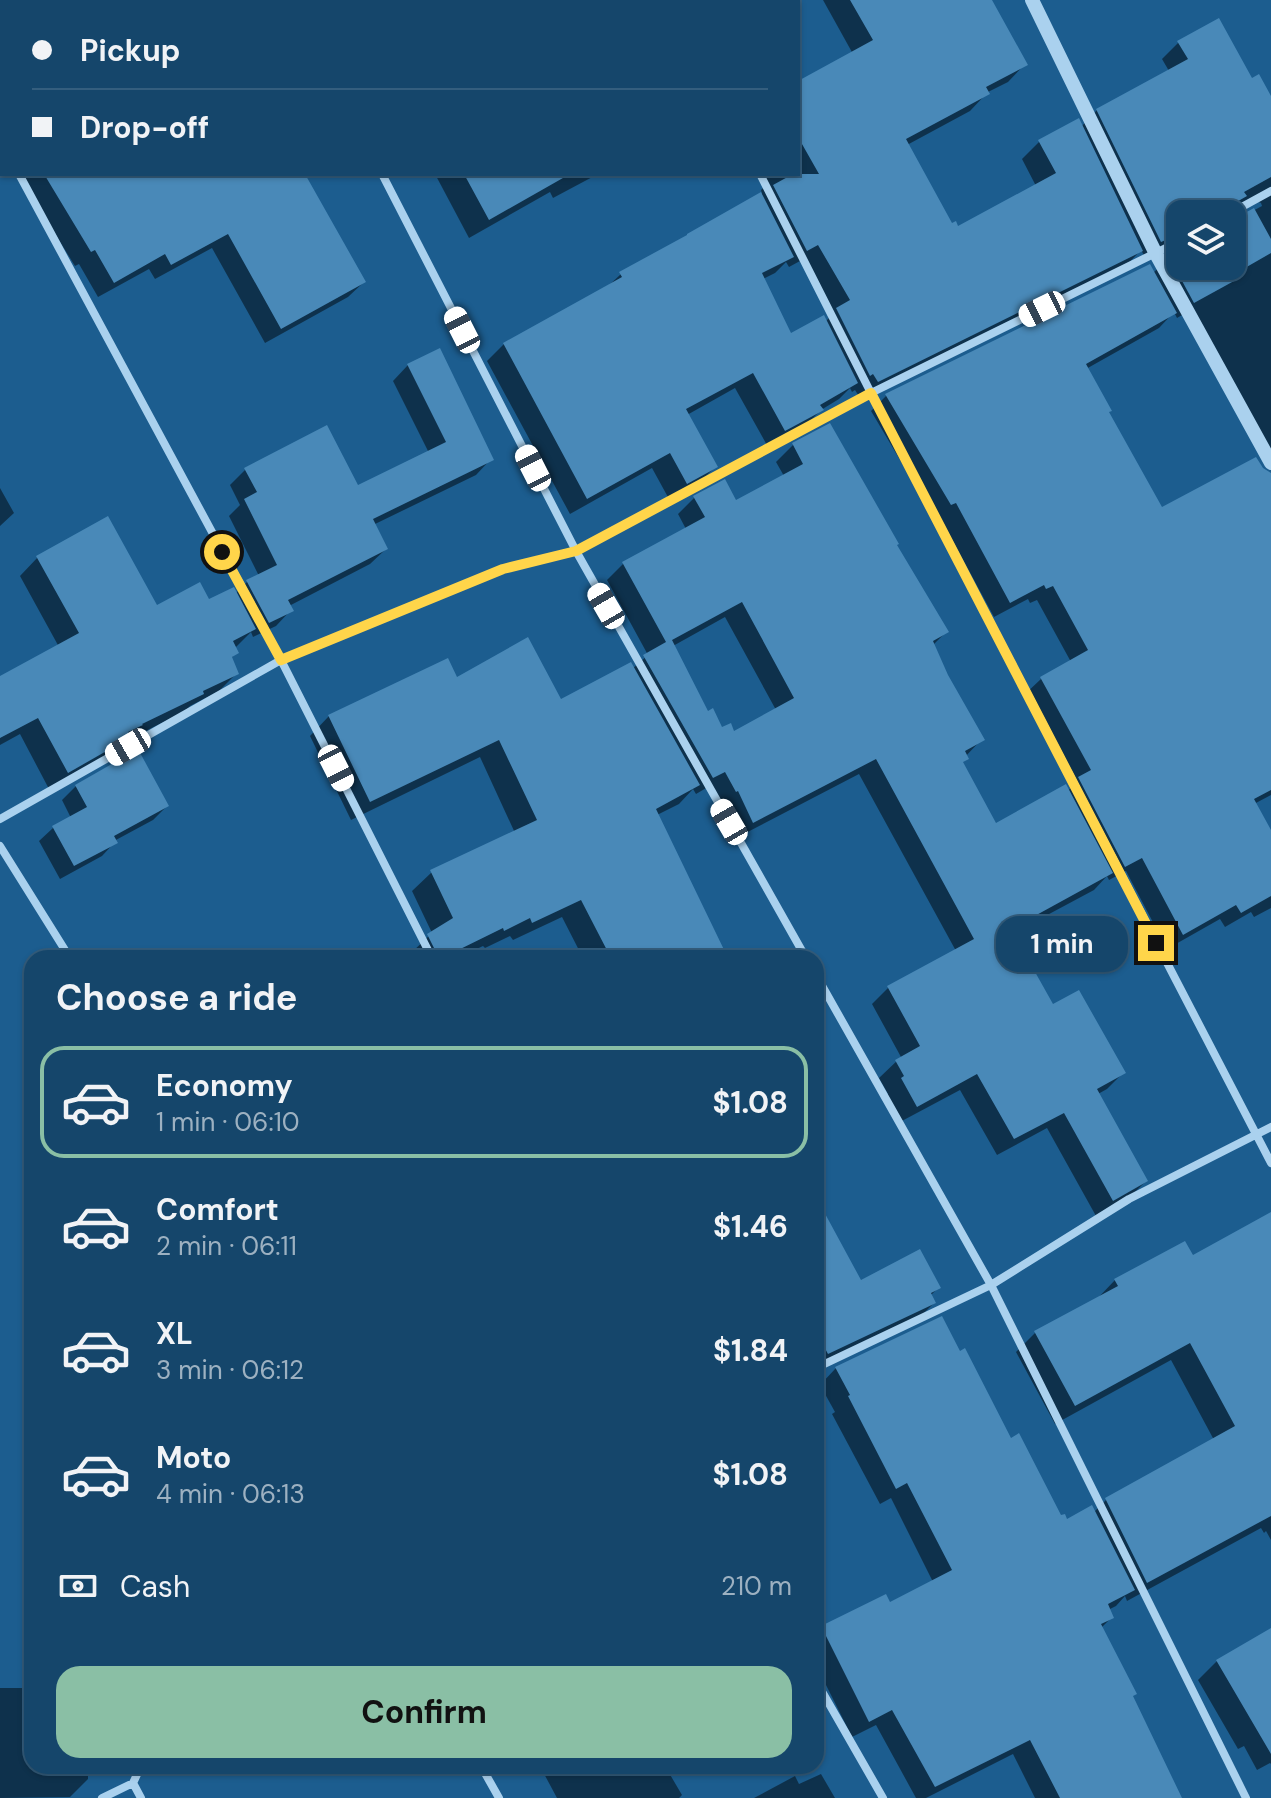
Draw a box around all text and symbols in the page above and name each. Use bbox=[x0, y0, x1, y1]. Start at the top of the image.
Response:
text: Pickup bbox=[80, 31, 180, 70]
text: Drop-off bbox=[80, 108, 209, 147]
map controls bbox=[1166, 200, 1246, 280]
button: layers bbox=[1166, 200, 1246, 280]
car bbox=[1015, 288, 1069, 330]
car bbox=[440, 303, 484, 357]
car bbox=[511, 441, 555, 495]
route start bbox=[204, 534, 240, 570]
car bbox=[584, 579, 628, 633]
car bbox=[101, 725, 155, 769]
car bbox=[314, 741, 358, 795]
car bbox=[707, 795, 751, 849]
callout: 1 min bbox=[996, 915, 1128, 971]
route end bbox=[1138, 925, 1174, 961]
text: 1 min bbox=[1030, 927, 1094, 961]
text: Choose a ride bbox=[56, 974, 297, 1021]
icon: car bbox=[60, 1066, 132, 1138]
text: Economy bbox=[156, 1066, 293, 1105]
text: $1.08 bbox=[712, 1083, 788, 1122]
text: 1 min · 06:10 bbox=[156, 1105, 300, 1139]
icon: car bbox=[60, 1190, 132, 1262]
text: Comfort bbox=[156, 1190, 279, 1229]
text: $1.46 bbox=[713, 1207, 788, 1246]
text: 2 min · 06:11 bbox=[156, 1229, 297, 1263]
icon: car bbox=[60, 1314, 132, 1386]
text: XL bbox=[156, 1314, 193, 1353]
text: $1.84 bbox=[713, 1331, 788, 1370]
text: 3 min · 06:12 bbox=[156, 1353, 304, 1387]
icon: car bbox=[60, 1438, 132, 1510]
text: Moto bbox=[156, 1438, 231, 1477]
text: $1.08 bbox=[712, 1455, 788, 1494]
text: 4 min · 06:13 bbox=[156, 1477, 305, 1511]
icon: cash bbox=[56, 1564, 100, 1608]
text: Cash bbox=[120, 1567, 190, 1606]
text: 210 m bbox=[721, 1569, 792, 1603]
button: Confirm bbox=[56, 1666, 792, 1758]

